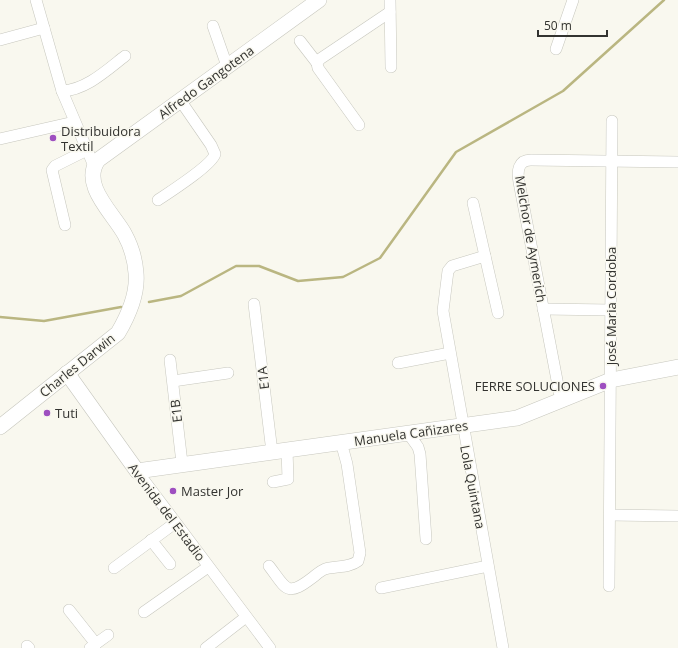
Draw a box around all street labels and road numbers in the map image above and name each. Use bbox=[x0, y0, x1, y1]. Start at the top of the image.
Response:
street label: Alfredo Gangotena bbox=[154, 41, 258, 123]
street label: Melchor de Aymerich bbox=[511, 174, 551, 304]
street label: José Maria Cordoba bbox=[602, 247, 620, 367]
street label: Charles Darwin bbox=[36, 329, 118, 401]
street label: E1A bbox=[253, 365, 273, 390]
street label: E1B bbox=[166, 398, 186, 424]
street label: Manuela Cañizares bbox=[353, 416, 469, 450]
street label: Lola Quintana bbox=[456, 444, 490, 530]
street label: Avenida del Estadio bbox=[124, 459, 210, 565]

